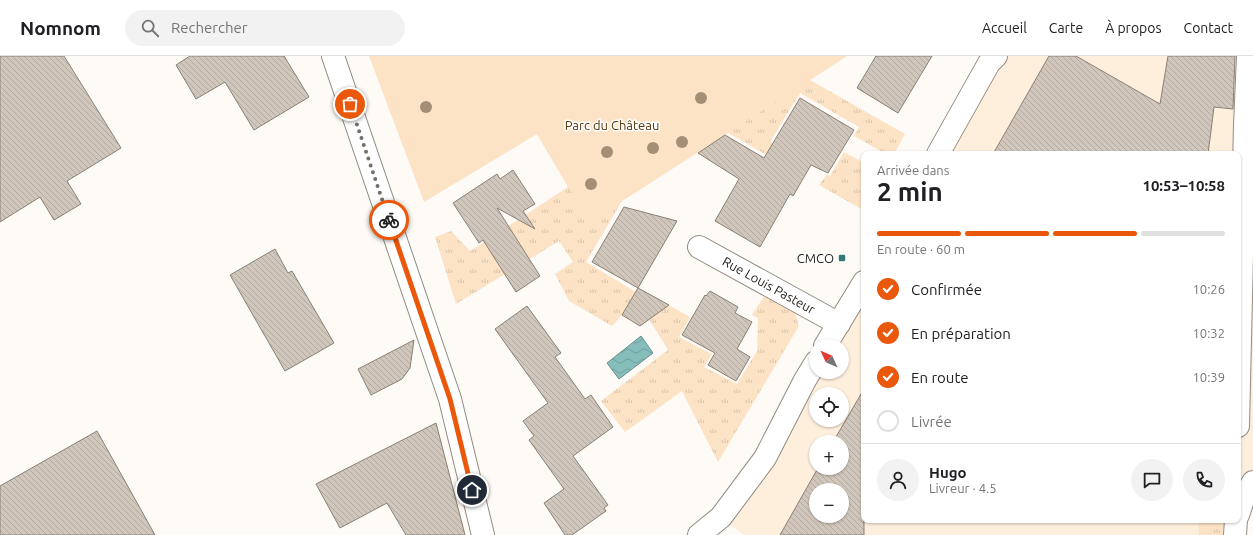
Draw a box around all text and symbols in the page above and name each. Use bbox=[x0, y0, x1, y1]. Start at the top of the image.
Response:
search box bbox=[125, 10, 405, 46]
text: Nomnom bbox=[20, 17, 101, 39]
icon: search bbox=[139, 17, 161, 39]
text: Rechercher bbox=[171, 19, 248, 36]
text: Accueil bbox=[982, 20, 1027, 36]
text: Carte bbox=[1049, 20, 1083, 36]
text: À propos bbox=[1105, 20, 1162, 36]
text: Contact bbox=[1184, 20, 1233, 36]
pin bbox=[333, 87, 367, 121]
icon: bag bbox=[339, 93, 361, 115]
park label: Parc du Château bbox=[565, 118, 659, 132]
text: Arrivée dans bbox=[877, 163, 949, 177]
text: 2 min bbox=[877, 177, 943, 206]
text: 10:53–10:58 bbox=[1142, 177, 1225, 194]
courier bbox=[369, 200, 409, 240]
icon: bike bbox=[378, 209, 400, 231]
text: En route · 60 m bbox=[877, 242, 965, 256]
place label: CMCO bbox=[797, 251, 834, 265]
marker: CMCO bbox=[837, 253, 847, 263]
street label: Rue Louis Pasteur bbox=[720, 254, 818, 316]
icon: check bbox=[877, 278, 899, 300]
text: Confirmée bbox=[911, 281, 982, 298]
text: 10:26 bbox=[1192, 282, 1225, 296]
icon: check bbox=[877, 322, 899, 344]
text: En préparation bbox=[911, 325, 1011, 342]
text: 10:32 bbox=[1192, 326, 1225, 340]
north arrow bbox=[809, 339, 849, 379]
map controls bbox=[809, 339, 849, 523]
icon: check bbox=[877, 366, 899, 388]
text: En route bbox=[911, 369, 969, 386]
text: 10:39 bbox=[1192, 370, 1225, 384]
button: locate bbox=[809, 387, 849, 427]
text: Livrée bbox=[911, 413, 952, 430]
button: + bbox=[809, 435, 849, 475]
button: person bbox=[877, 459, 919, 501]
button: chat bbox=[1131, 459, 1173, 501]
button: phone bbox=[1183, 459, 1225, 501]
text: Hugo bbox=[929, 464, 967, 481]
pin bbox=[455, 473, 489, 507]
icon: home bbox=[461, 479, 483, 501]
text: Livreur · 4.5 bbox=[929, 481, 997, 495]
button: − bbox=[809, 483, 849, 523]

